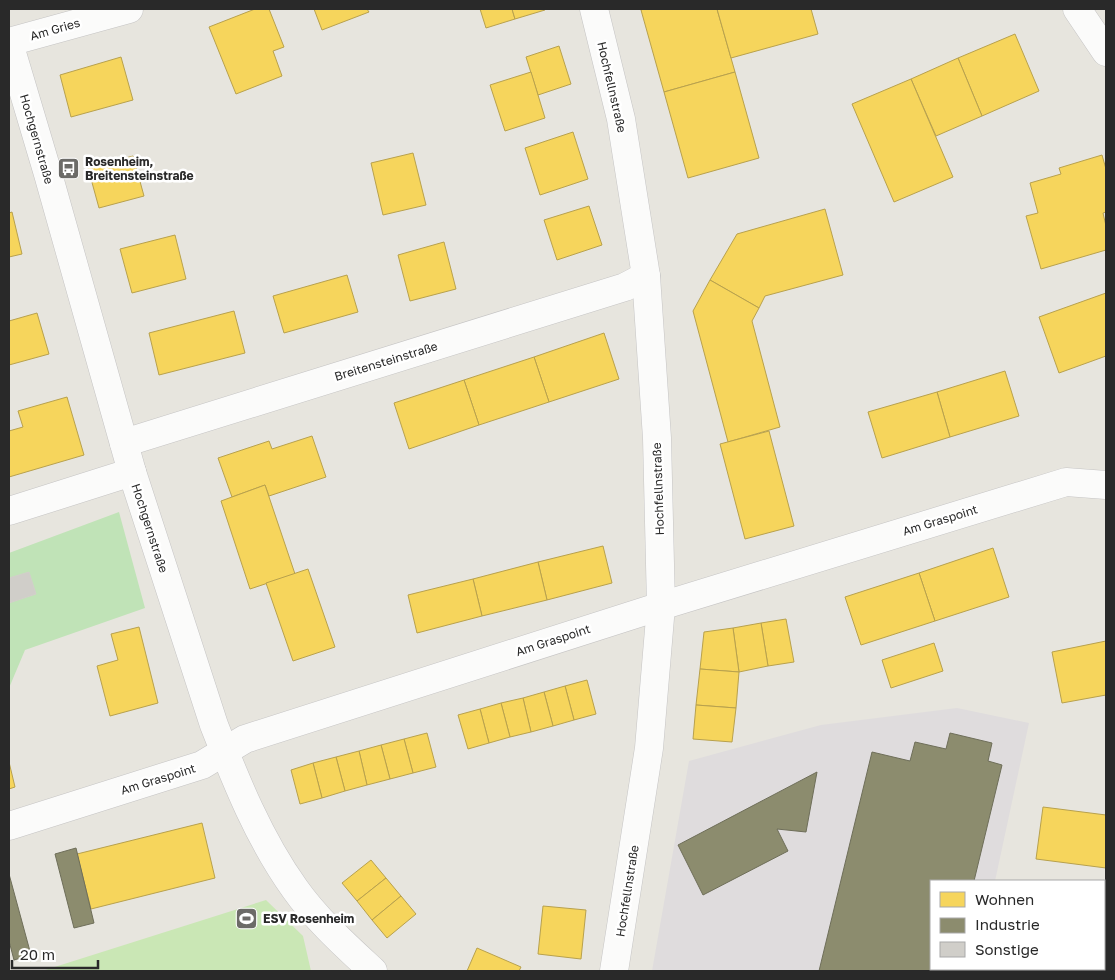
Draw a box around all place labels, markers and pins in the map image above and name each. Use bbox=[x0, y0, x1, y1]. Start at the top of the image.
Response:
place label: Rosenheim, Breitensteinstraße bbox=[85, 154, 194, 183]
bus stop icon: Rosenheim, Breitensteinstraße bbox=[57, 156, 81, 180]
sports icon: ESV Rosenheim bbox=[235, 906, 259, 930]
place label: ESV Rosenheim bbox=[263, 911, 354, 926]

